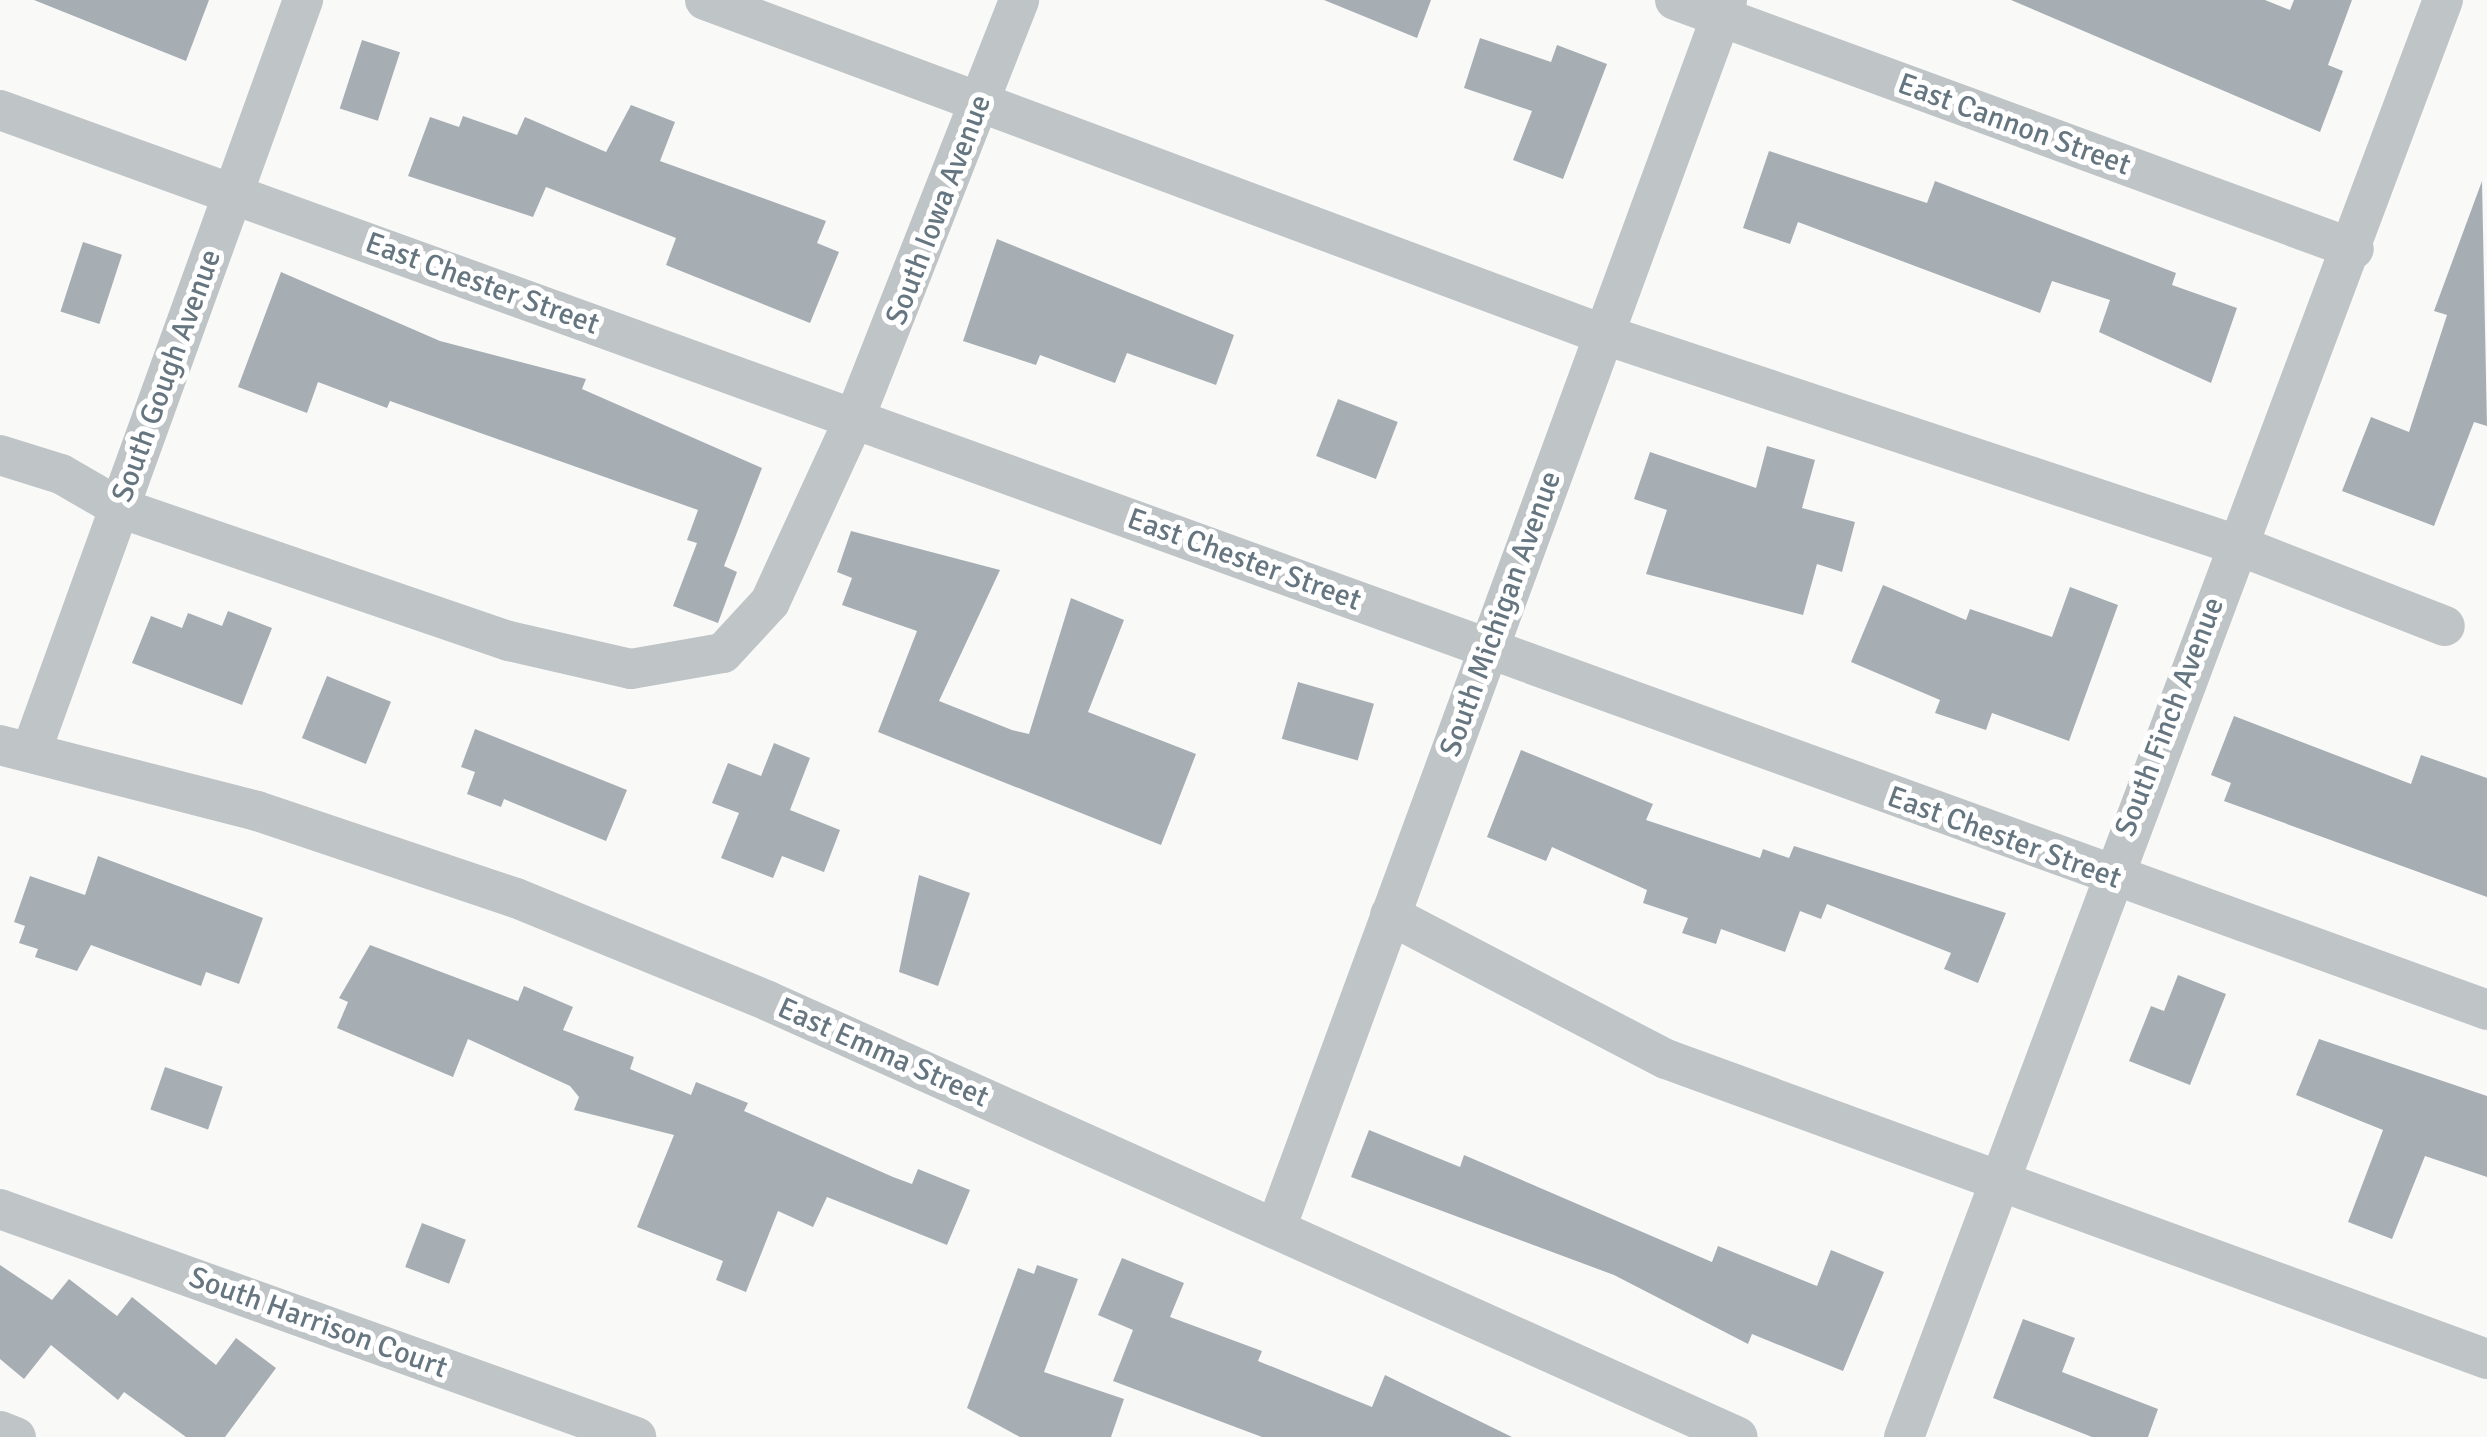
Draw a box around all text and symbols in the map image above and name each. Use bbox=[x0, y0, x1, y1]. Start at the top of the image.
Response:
street label: East Cannon Street bbox=[1893, 66, 2135, 184]
street label: South Iowa Avenue bbox=[879, 90, 999, 330]
street label: East Chester Street bbox=[360, 225, 604, 343]
street label: South Gough Avenue bbox=[105, 245, 229, 507]
street label: South Michigan Avenue bbox=[1433, 466, 1569, 762]
street label: East Chester Street bbox=[1122, 501, 1366, 619]
street label: South Finch Avenue bbox=[2108, 592, 2232, 842]
street label: East Chester Street bbox=[1882, 779, 2126, 897]
street label: East Emma Street bbox=[772, 990, 994, 1116]
street label: South Harrison Court bbox=[184, 1260, 452, 1386]

